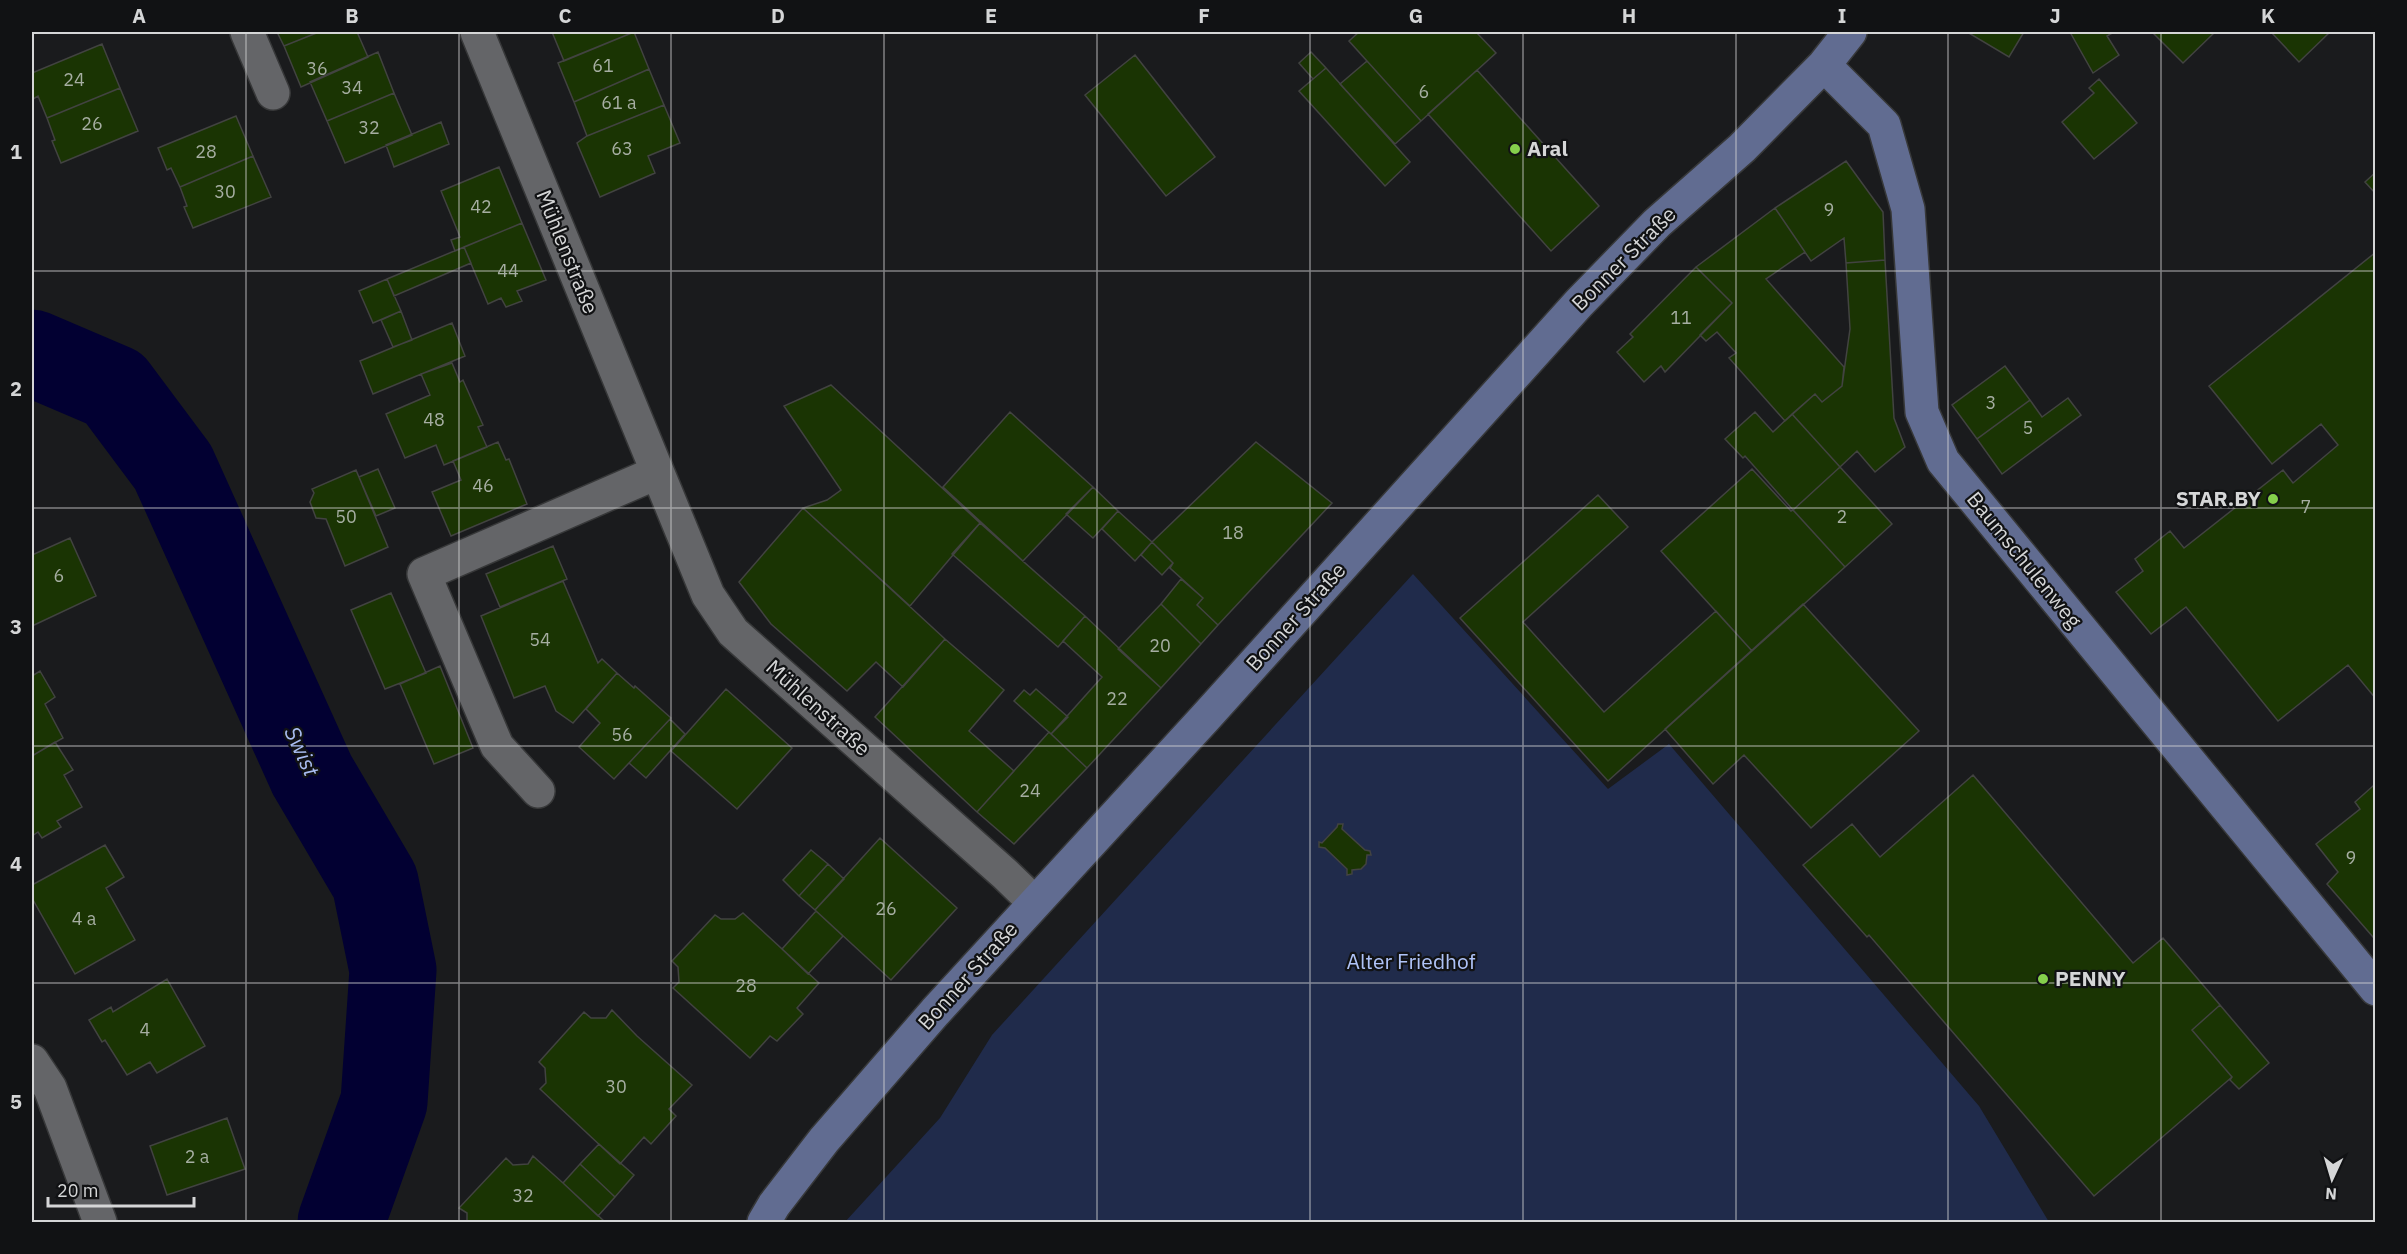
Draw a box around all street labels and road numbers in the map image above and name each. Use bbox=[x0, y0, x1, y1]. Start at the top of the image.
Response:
street label: Mühlenstraße bbox=[530, 185, 606, 318]
street label: Bonner Straße bbox=[1565, 200, 1682, 317]
street label: Baumschulenweg bbox=[1961, 485, 2088, 633]
street label: Bonner Straße bbox=[1239, 556, 1351, 677]
street label: Mühlenstraße bbox=[760, 653, 877, 762]
street label: Bonner Straße bbox=[911, 915, 1023, 1036]

